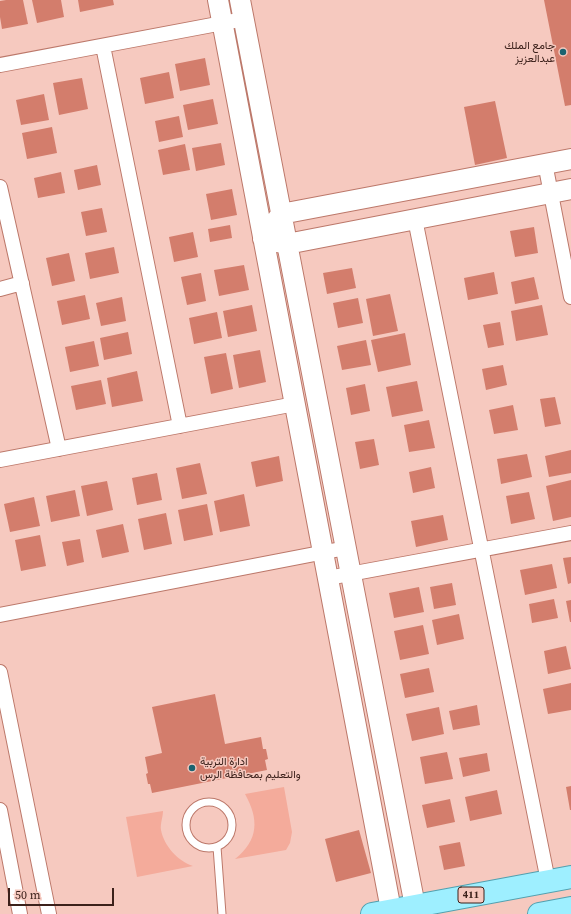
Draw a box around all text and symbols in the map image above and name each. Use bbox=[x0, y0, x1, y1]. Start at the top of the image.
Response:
place label: جامع الملك عبدالعزيز bbox=[504, 39, 555, 65]
marker: جامع الملك عبدالعزيز bbox=[558, 47, 568, 57]
place label: ادارة التربية والتعليم بمحافظة الرس bbox=[200, 755, 301, 781]
marker: ادارة التربية والتعليم بمحافظة الرس bbox=[187, 763, 197, 773]
scale bar bbox=[10, 880, 116, 906]
text: 50 m bbox=[15, 887, 41, 903]
road number: 411 bbox=[458, 887, 484, 903]

